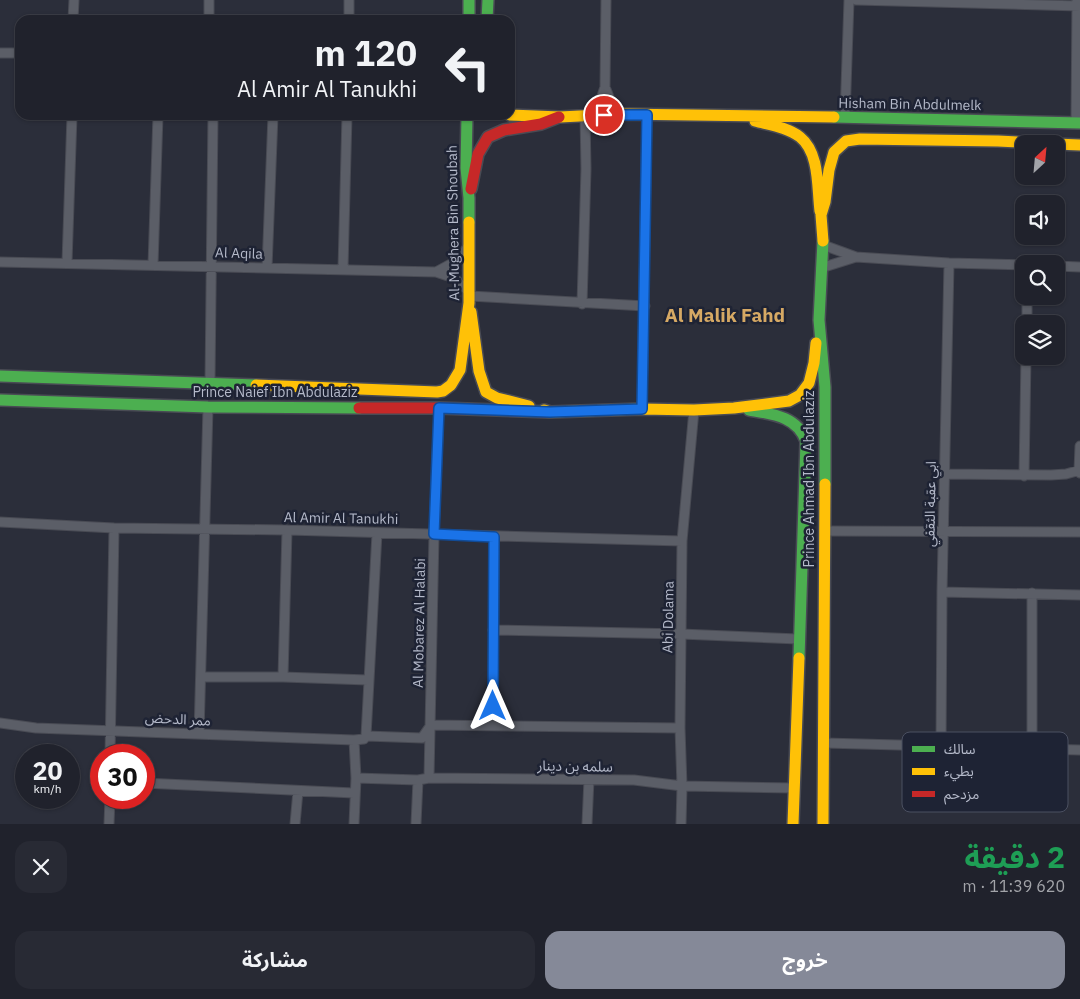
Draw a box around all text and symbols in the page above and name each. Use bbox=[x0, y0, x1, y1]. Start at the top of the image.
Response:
text: 120 m bbox=[314, 30, 417, 76]
icon: left bbox=[435, 35, 500, 100]
text: Al Amir Al Tanukhi bbox=[237, 74, 417, 103]
pin bbox=[583, 94, 625, 136]
street label: Hisham Bin Abdulmelk bbox=[838, 94, 982, 114]
icon: arrive bbox=[590, 101, 618, 129]
north arrow bbox=[1015, 135, 1065, 185]
map controls bbox=[1015, 135, 1065, 365]
street label: Al-Mughera Bin Shoubah bbox=[443, 145, 463, 301]
button: sound bbox=[1015, 195, 1065, 245]
street label: Al Aqila bbox=[215, 243, 264, 263]
button: search bbox=[1015, 255, 1065, 305]
district label: Al Malik Fahd bbox=[665, 303, 785, 327]
button: layers bbox=[1015, 315, 1065, 365]
street label: Prince Naief Ibn Abdulaziz bbox=[192, 383, 358, 401]
street label: Prince Ahmad Ibn Abdulaziz bbox=[800, 390, 818, 567]
street label: ابي عقبة الثقفي bbox=[920, 461, 942, 547]
street label: Al Amir Al Tanukhi bbox=[284, 508, 398, 528]
street label: Al Mobarez Al Halabi bbox=[409, 558, 429, 688]
street label: Abi Dolama bbox=[658, 580, 678, 653]
position arrow bbox=[466, 679, 518, 731]
street label: ممر الدحض bbox=[145, 708, 211, 730]
legend bbox=[902, 732, 1068, 812]
text: سالك bbox=[944, 740, 976, 758]
speed limit sign: 30 bbox=[90, 744, 155, 809]
text: 20 bbox=[32, 754, 63, 787]
street label: سلمه بن دينار bbox=[536, 756, 613, 776]
text: بطيء bbox=[944, 762, 974, 782]
text: km/h bbox=[33, 781, 62, 796]
text: مزدحم bbox=[944, 785, 979, 805]
text: 2 دقيقة bbox=[964, 837, 1065, 876]
button: close bbox=[15, 841, 67, 893]
text: 620 m · 11:39 bbox=[963, 876, 1065, 896]
button: مشاركة bbox=[15, 931, 535, 989]
button: خروج bbox=[545, 931, 1065, 989]

